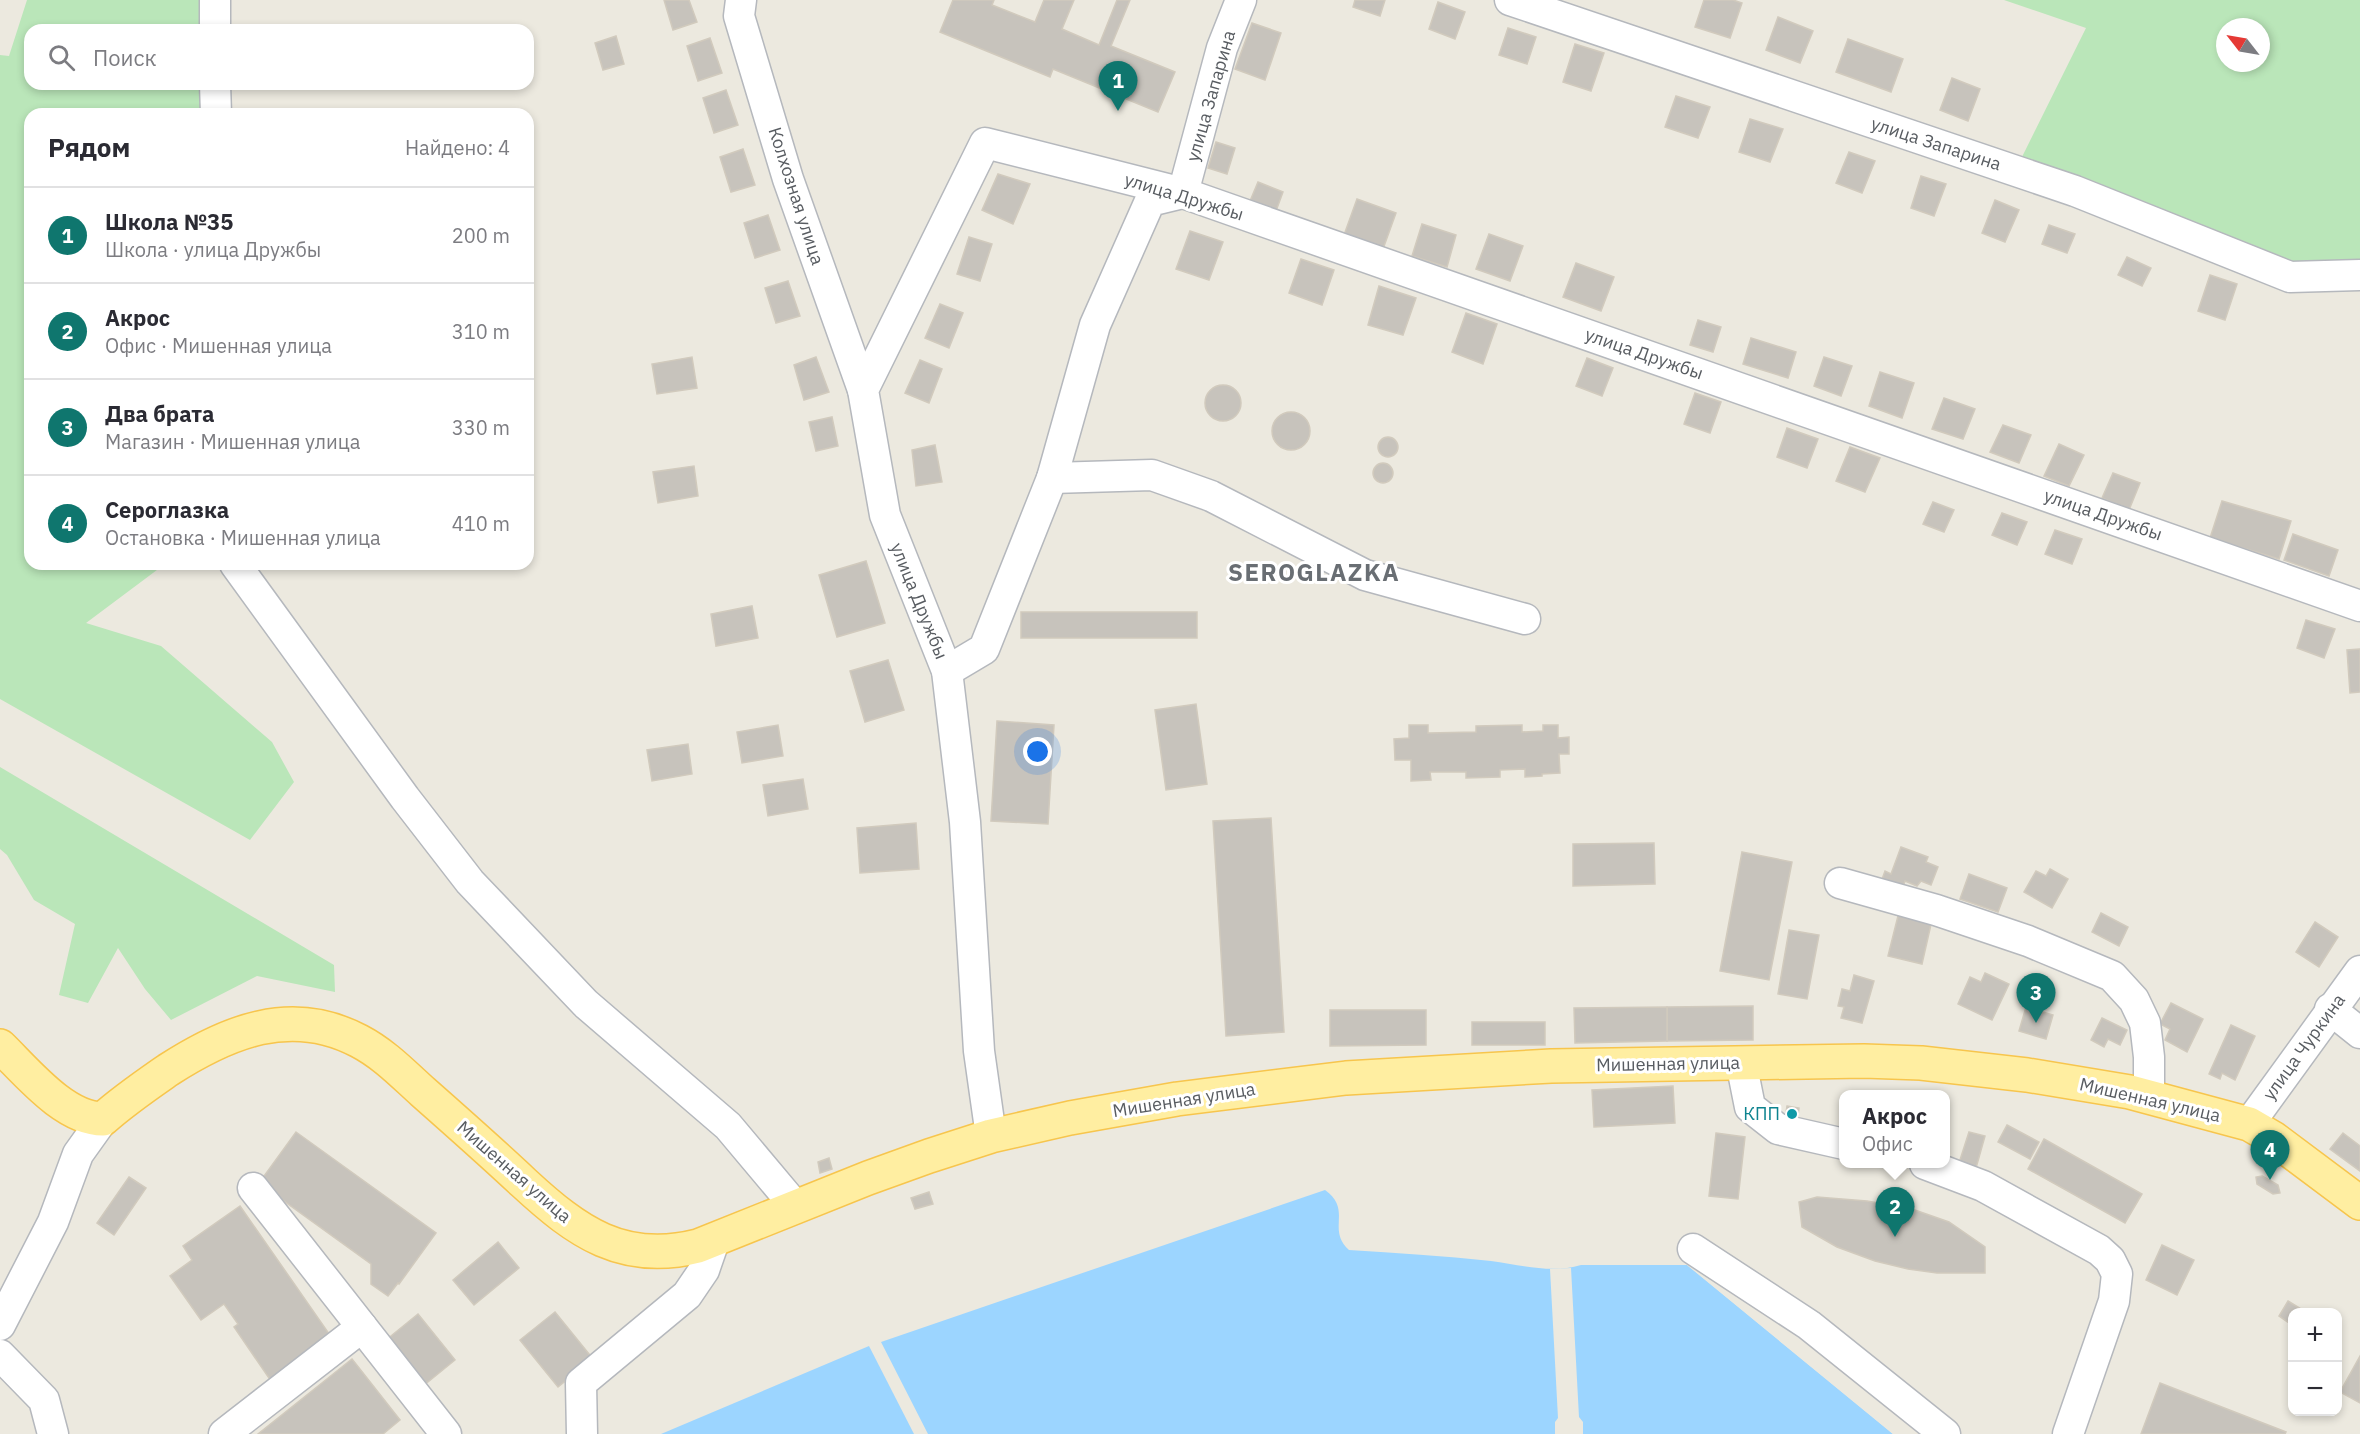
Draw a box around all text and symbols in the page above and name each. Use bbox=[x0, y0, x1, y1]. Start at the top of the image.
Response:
north arrow bbox=[2216, 18, 2270, 72]
search box bbox=[24, 24, 534, 90]
street label: улица Запарина bbox=[1181, 27, 1240, 164]
icon: search bbox=[45, 41, 78, 74]
text: Поиск bbox=[93, 43, 157, 72]
pin: 1 bbox=[1098, 62, 1138, 111]
street label: улица Запарина bbox=[1868, 112, 2005, 176]
street label: Колхозная улица bbox=[763, 124, 830, 268]
text: Рядом bbox=[48, 130, 130, 164]
text: Найдено: 4 bbox=[405, 134, 510, 161]
street label: улица Дружбы bbox=[1122, 167, 1247, 226]
text: Школа №35 bbox=[105, 207, 234, 236]
text: 1 bbox=[62, 222, 74, 249]
text: 200 m bbox=[452, 222, 510, 249]
text: Школа · улица Дружбы bbox=[105, 236, 321, 263]
text: Акрос bbox=[105, 303, 170, 332]
text: 2 bbox=[62, 318, 74, 345]
text: 310 m bbox=[452, 318, 510, 345]
street label: улица Дружбы bbox=[1582, 323, 1706, 385]
text: Офис · Мишенная улица bbox=[105, 332, 332, 359]
text: Два брата bbox=[105, 399, 215, 428]
text: 3 bbox=[62, 414, 74, 441]
text: 330 m bbox=[452, 414, 510, 441]
text: Магазин · Мишенная улица bbox=[105, 428, 360, 455]
street label: улица Дружбы bbox=[2041, 484, 2165, 546]
text: Сероглазка bbox=[105, 495, 229, 524]
text: 4 bbox=[62, 510, 74, 537]
text: 410 m bbox=[452, 510, 510, 537]
text: Остановка · Мишенная улица bbox=[105, 524, 381, 551]
street label: улица Дружбы bbox=[886, 539, 953, 662]
district label: SEROGLAZKA bbox=[1228, 556, 1400, 588]
your location bbox=[1023, 737, 1052, 766]
pin: 3 bbox=[2016, 974, 2056, 1023]
street label: улица Чуркина bbox=[2257, 989, 2350, 1104]
street label: Мишенная улица bbox=[1596, 1051, 1741, 1076]
street label: Мишенная улица bbox=[2077, 1072, 2223, 1127]
street label: Мишенная улица bbox=[1111, 1077, 1257, 1122]
popup bbox=[1839, 1090, 1950, 1168]
text: Акрос bbox=[1862, 1101, 1927, 1130]
place label: КПП bbox=[1743, 1102, 1780, 1125]
marker: КПП bbox=[1785, 1107, 1799, 1121]
street label: Мишенная улица bbox=[452, 1116, 576, 1228]
text: Офис bbox=[1862, 1130, 1913, 1157]
pin: 4 bbox=[2250, 1130, 2290, 1180]
pin: 2 bbox=[1876, 1188, 1914, 1237]
map controls bbox=[2288, 1308, 2342, 1416]
button: + bbox=[2288, 1308, 2342, 1362]
button: − bbox=[2288, 1362, 2342, 1416]

